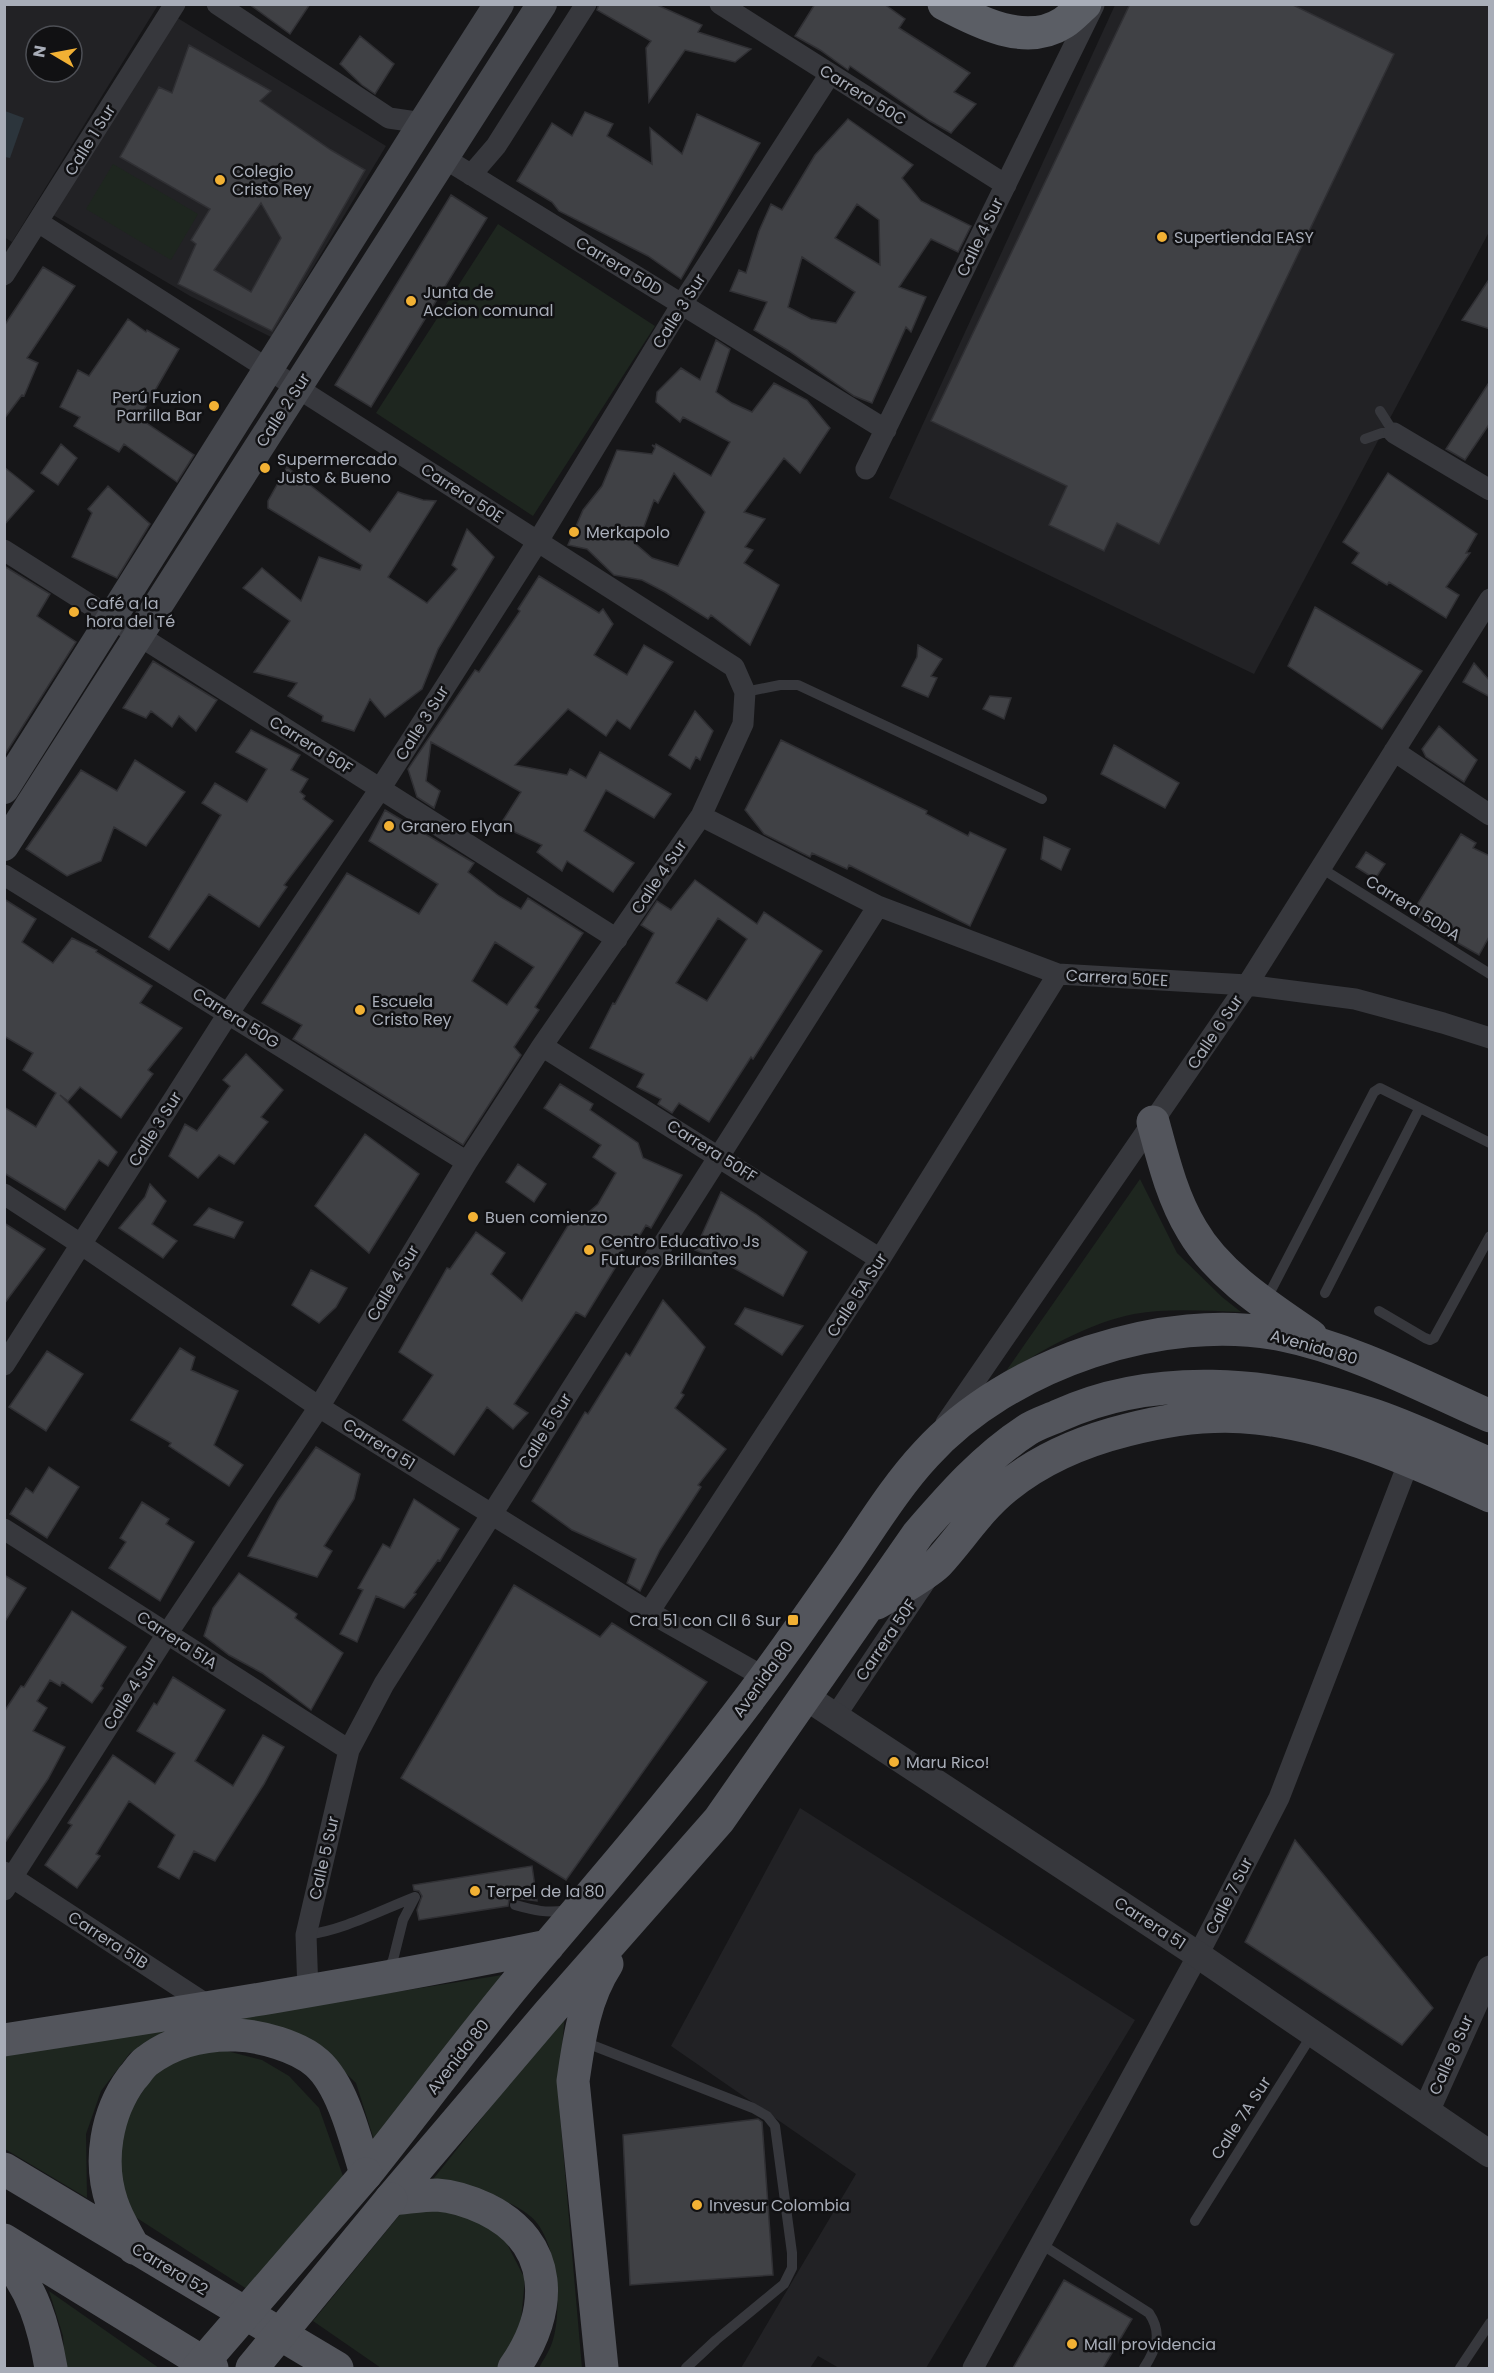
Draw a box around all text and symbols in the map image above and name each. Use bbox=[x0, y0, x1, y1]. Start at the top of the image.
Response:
north arrow bbox=[24, 24, 84, 84]
text: N bbox=[27, 44, 52, 59]
street label: Carrera 50C bbox=[815, 59, 911, 131]
street label: Calle 1 Sur bbox=[59, 100, 121, 180]
place label: Colegio Cristo Rey bbox=[232, 160, 312, 201]
marker: Colegio Cristo Rey bbox=[213, 173, 227, 187]
street label: Calle 4 Sur bbox=[951, 194, 1009, 280]
place label: Supertienda EASY bbox=[1174, 226, 1315, 249]
marker: Supertienda EASY bbox=[1155, 230, 1169, 244]
street label: Carrera 50D bbox=[571, 231, 667, 301]
street label: Calle 3 Sur bbox=[647, 269, 711, 353]
place label: Junta de Accion comunal bbox=[423, 281, 554, 322]
marker: Junta de Accion comunal bbox=[404, 294, 418, 308]
street label: Calle 2 Sur bbox=[250, 368, 316, 452]
place label: Perú Fuzion Parrilla Bar bbox=[112, 386, 202, 427]
marker: Perú Fuzion Parrilla Bar bbox=[207, 399, 221, 413]
place label: Supermercado Justo & Bueno bbox=[277, 448, 397, 489]
street label: Carrera 50E bbox=[416, 458, 508, 528]
marker: Supermercado Justo & Bueno bbox=[258, 461, 272, 475]
place label: Merkapolo bbox=[586, 521, 670, 544]
marker: Merkapolo bbox=[567, 525, 581, 539]
place label: Café a la hora del Té bbox=[86, 592, 175, 633]
marker: Café a la hora del Té bbox=[67, 605, 81, 619]
street label: Calle 3 Sur bbox=[390, 681, 454, 765]
street label: Carrera 50F bbox=[265, 710, 357, 780]
place label: Granero Elyan bbox=[401, 815, 513, 838]
marker: Granero Elyan bbox=[382, 819, 396, 833]
street label: Calle 4 Sur bbox=[626, 835, 692, 919]
street label: Carrera 50DA bbox=[1361, 870, 1465, 947]
street label: Carrera 50EE bbox=[1065, 964, 1169, 992]
street label: Carrera 50G bbox=[188, 982, 284, 1054]
place label: Escuela Cristo Rey bbox=[372, 990, 452, 1031]
street label: Calle 6 Sur bbox=[1182, 990, 1248, 1074]
marker: Escuela Cristo Rey bbox=[353, 1003, 367, 1017]
street label: Calle 3 Sur bbox=[123, 1087, 187, 1171]
street label: Carrera 50FF bbox=[663, 1114, 761, 1188]
place label: Buen comienzo bbox=[485, 1206, 608, 1229]
marker: Buen comienzo bbox=[466, 1210, 480, 1224]
place label: Centro Educativo Js Futuros Brillantes bbox=[601, 1230, 760, 1271]
street label: Calle 4 Sur bbox=[361, 1241, 425, 1325]
marker: Centro Educativo Js Futuros Brillantes bbox=[582, 1243, 596, 1257]
street label: Calle 5A Sur bbox=[821, 1248, 893, 1341]
street label: Avenida 80 bbox=[1268, 1324, 1360, 1370]
street label: Calle 5 Sur bbox=[513, 1389, 577, 1473]
street label: Carrera 51 bbox=[338, 1413, 420, 1475]
street label: Carrera 50F bbox=[850, 1595, 922, 1685]
street label: Carrera 51A bbox=[132, 1605, 222, 1675]
place label: Cra 51 con Cll 6 Sur bbox=[629, 1609, 781, 1632]
marker: Cra 51 con Cll 6 Sur bbox=[786, 1613, 800, 1627]
street label: Avenida 80 bbox=[727, 1636, 799, 1722]
street label: Calle 4 Sur bbox=[98, 1650, 162, 1734]
place label: Maru Rico! bbox=[906, 1751, 989, 1774]
marker: Maru Rico! bbox=[887, 1755, 901, 1769]
street label: Calle 5 Sur bbox=[303, 1814, 345, 1902]
street label: Calle 7 Sur bbox=[1200, 1853, 1258, 1939]
place label: Terpel de la 80 bbox=[487, 1880, 605, 1903]
marker: Terpel de la 80 bbox=[468, 1884, 482, 1898]
street label: Carrera 51 bbox=[1110, 1891, 1190, 1955]
street label: Carrera 51B bbox=[64, 1906, 153, 1975]
street label: Calle 8 Sur bbox=[1423, 2011, 1479, 2099]
street label: Avenida 80 bbox=[421, 2014, 495, 2100]
street label: Calle 7A Sur bbox=[1206, 2072, 1276, 2164]
place label: Invesur Colombia bbox=[709, 2194, 850, 2217]
marker: Invesur Colombia bbox=[690, 2198, 704, 2212]
street label: Carrera 52 bbox=[128, 2237, 212, 2301]
place label: Mall providencia bbox=[1084, 2333, 1216, 2356]
marker: Mall providencia bbox=[1065, 2337, 1079, 2351]

